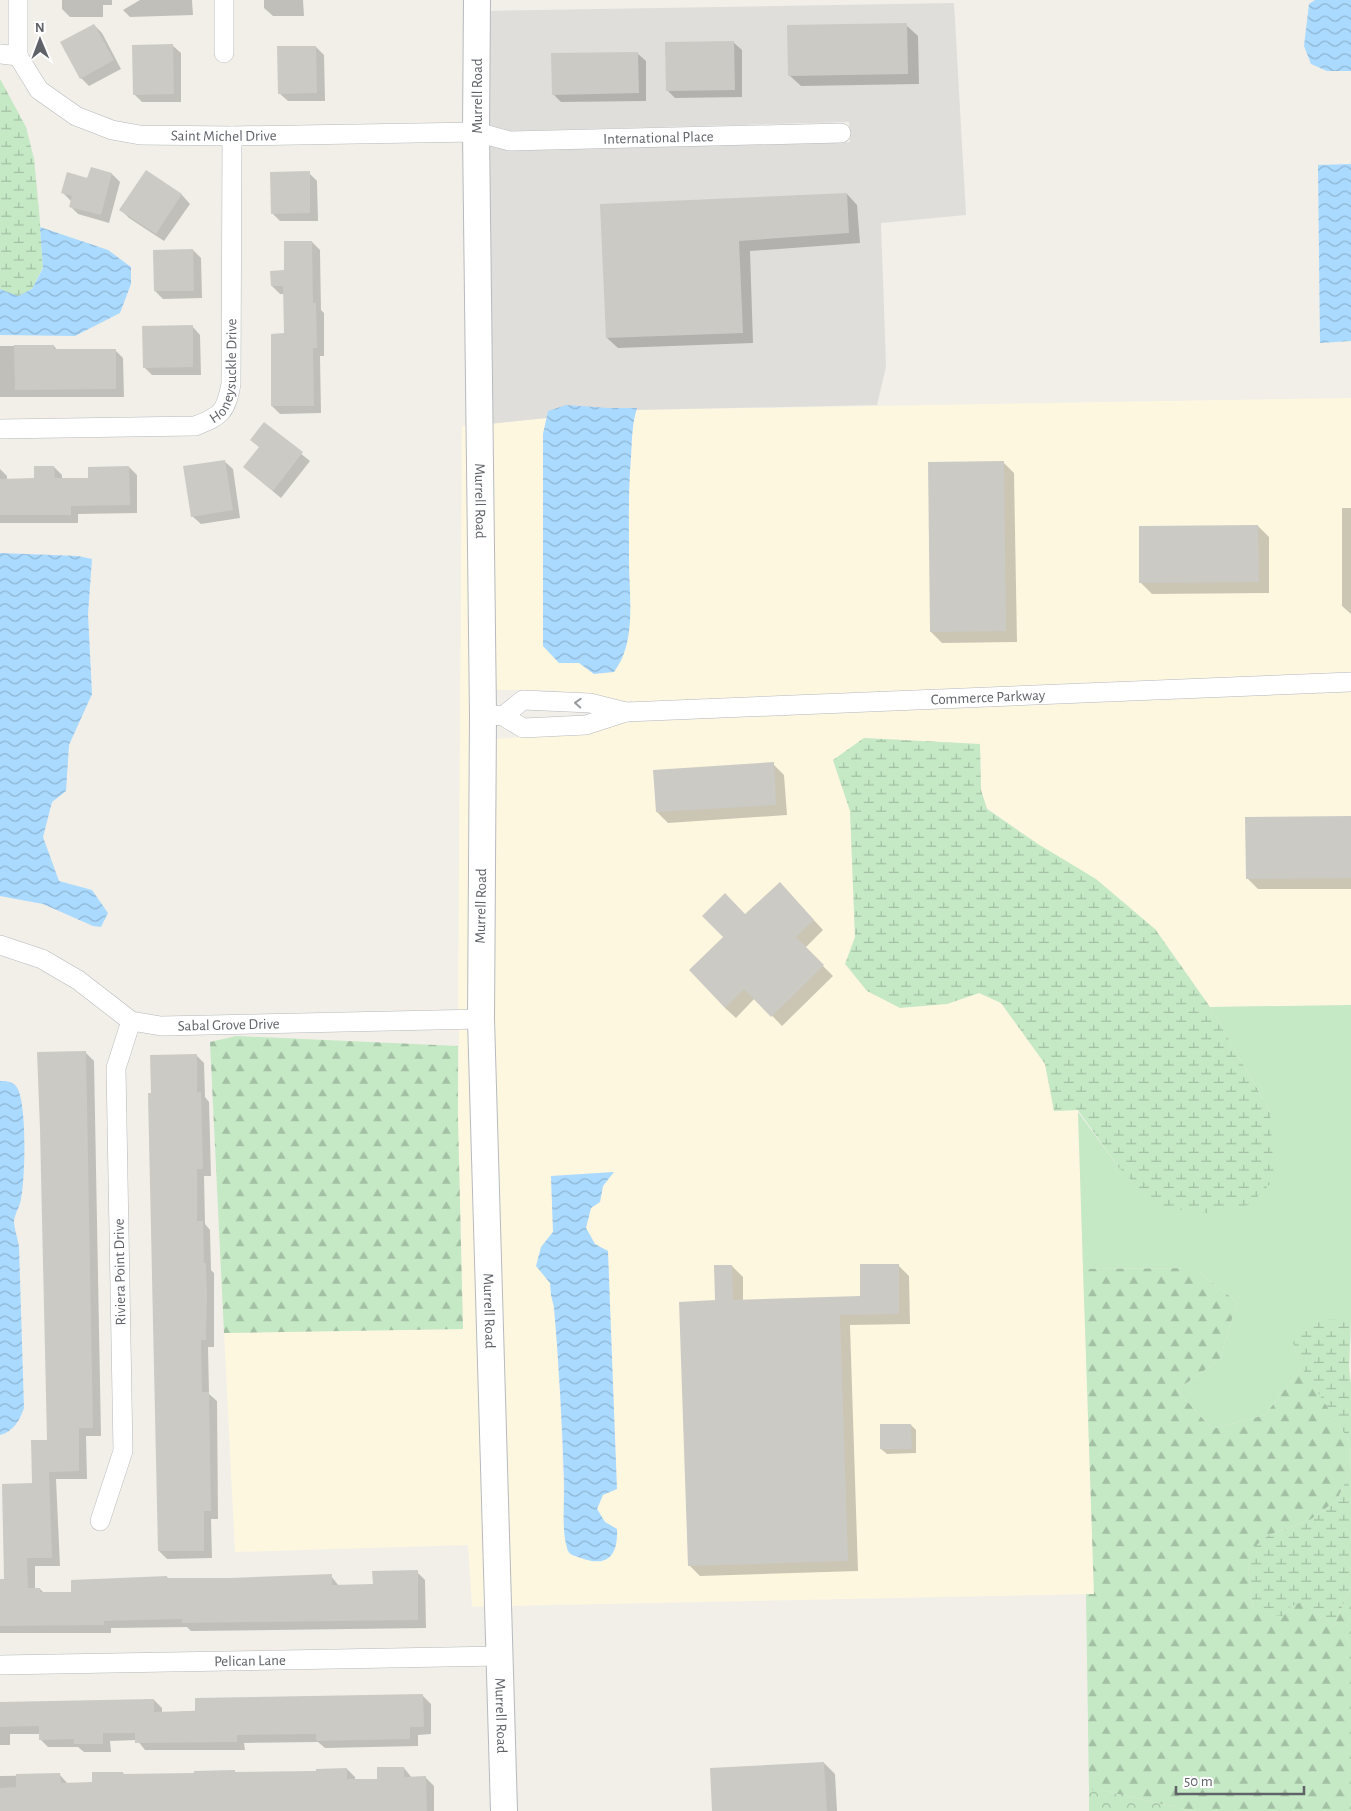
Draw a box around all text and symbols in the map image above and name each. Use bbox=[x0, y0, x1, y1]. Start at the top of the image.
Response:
north arrow bbox=[15, 15, 65, 65]
text: N bbox=[35, 21, 45, 35]
street label: Murrell Road bbox=[470, 58, 485, 134]
street label: Saint Michel Drive bbox=[171, 128, 277, 144]
street label: International Place bbox=[603, 129, 714, 146]
street label: Honeysuckle Drive bbox=[207, 318, 239, 426]
street label: Murrell Road bbox=[472, 463, 488, 539]
street label: Commerce Parkway bbox=[930, 687, 1046, 707]
one-way arrow bbox=[574, 697, 582, 708]
street label: Murrell Road bbox=[473, 868, 489, 944]
street label: Sabal Grove Drive bbox=[177, 1016, 280, 1033]
street label: Riviera Point Drive bbox=[112, 1218, 128, 1326]
street label: Murrell Road bbox=[481, 1273, 498, 1349]
street label: Pelican Lane bbox=[214, 1652, 286, 1669]
street label: Murrell Road bbox=[493, 1678, 510, 1754]
scale bar bbox=[1176, 1764, 1304, 1796]
text: 50 m bbox=[1184, 1774, 1213, 1789]

